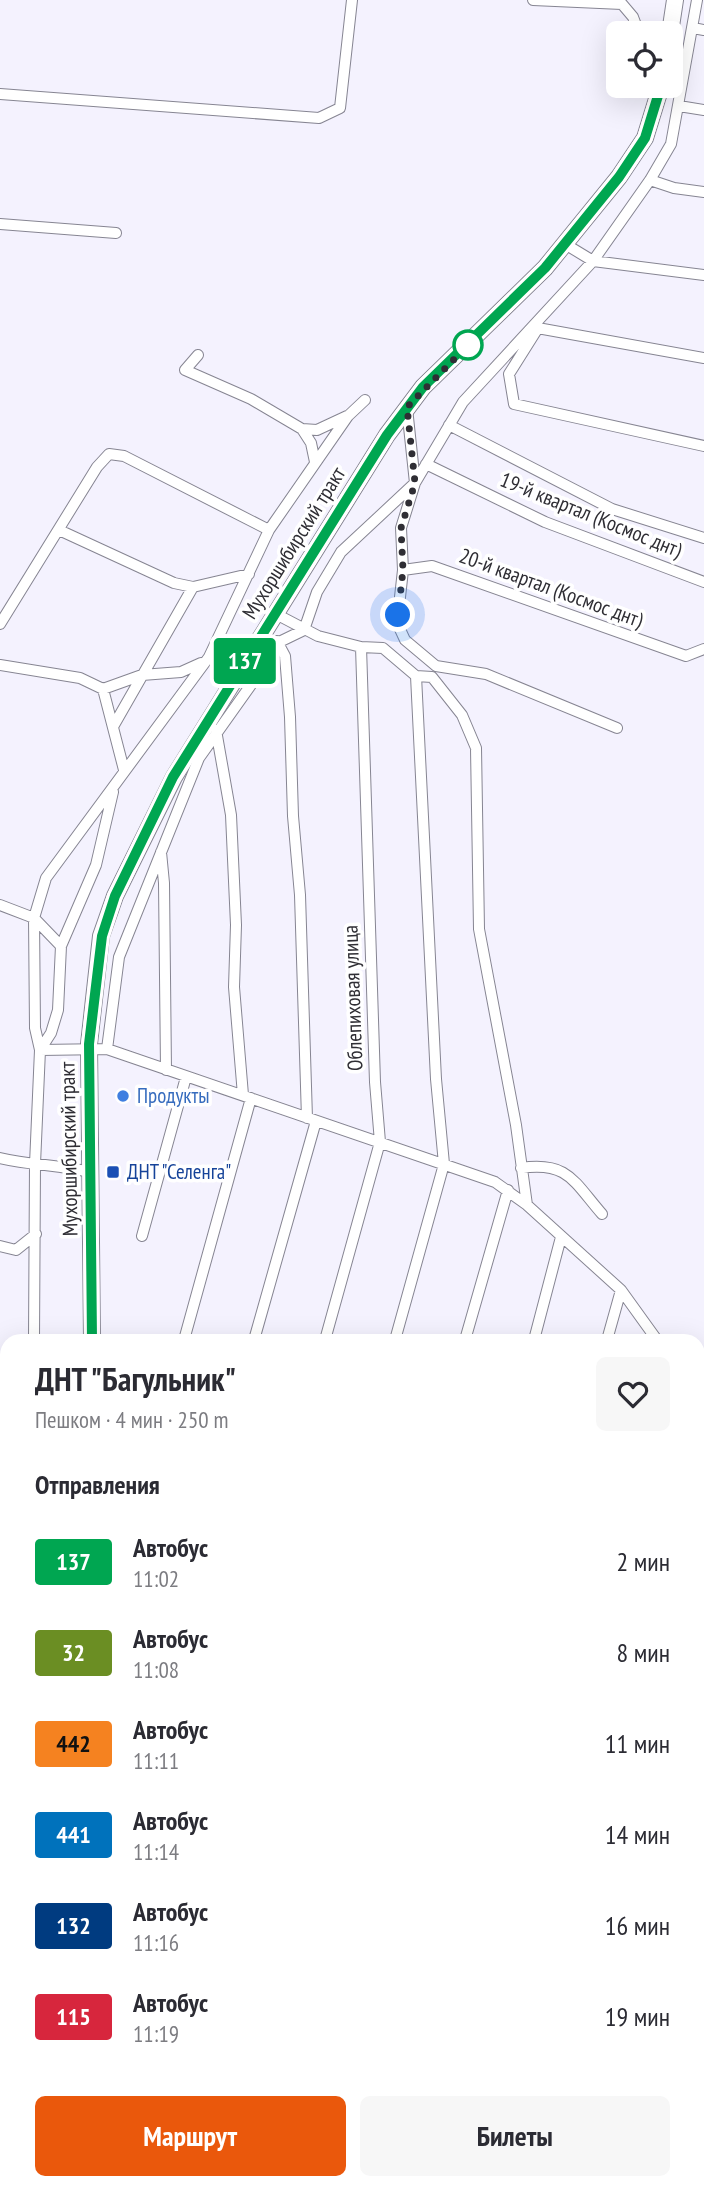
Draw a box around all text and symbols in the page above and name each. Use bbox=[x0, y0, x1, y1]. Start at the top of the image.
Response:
map controls bbox=[606, 21, 683, 98]
button: locate bbox=[606, 21, 683, 98]
unlabelled marker bbox=[453, 330, 483, 360]
street label: Мухоршибирский тракт bbox=[236, 461, 351, 624]
street label: 19-й квартал (Космос днт) bbox=[496, 466, 686, 563]
street label: 20-й квартал (Космос днт) bbox=[456, 542, 647, 633]
your location bbox=[380, 597, 415, 632]
line badge: 137 bbox=[205, 638, 285, 684]
text: 137 bbox=[228, 645, 262, 676]
street label: Облепиховая улица bbox=[336, 925, 369, 1071]
street label: Мухоршибирский тракт bbox=[53, 1061, 84, 1236]
place label: Продукты bbox=[137, 1082, 210, 1109]
marker: Продукты bbox=[115, 1088, 131, 1104]
place label: ДНТ "Селенга" bbox=[127, 1158, 231, 1185]
marker: ДНТ "Селенга" bbox=[105, 1164, 121, 1180]
text: ДНТ "Багульник" bbox=[35, 1357, 236, 1400]
button: heart bbox=[596, 1357, 670, 1431]
text: Пешком · 4 мин · 250 m bbox=[35, 1405, 228, 1434]
text: Отправления bbox=[35, 1468, 160, 1501]
text: Автобус bbox=[133, 1531, 208, 1564]
text: 2 мин bbox=[617, 1545, 670, 1578]
text: 137 bbox=[56, 1546, 91, 1577]
text: 11:02 bbox=[133, 1564, 179, 1593]
text: Автобус bbox=[133, 1622, 208, 1655]
text: 8 мин bbox=[617, 1636, 670, 1669]
text: 32 bbox=[62, 1637, 85, 1668]
text: 11:08 bbox=[133, 1655, 179, 1684]
text: Автобус bbox=[133, 1713, 208, 1746]
text: 11 мин bbox=[605, 1727, 670, 1760]
text: 442 bbox=[56, 1728, 91, 1759]
text: 11:11 bbox=[133, 1746, 179, 1775]
text: Автобус bbox=[133, 1804, 208, 1837]
text: 14 мин bbox=[605, 1818, 670, 1851]
text: 441 bbox=[56, 1819, 91, 1850]
text: 11:14 bbox=[133, 1837, 179, 1866]
text: Автобус bbox=[133, 1895, 208, 1928]
text: 16 мин bbox=[605, 1909, 670, 1942]
text: 132 bbox=[56, 1910, 91, 1941]
text: 11:16 bbox=[133, 1928, 179, 1957]
text: Автобус bbox=[133, 1986, 208, 2019]
text: 19 мин bbox=[605, 2000, 670, 2033]
text: 115 bbox=[56, 2001, 91, 2032]
text: 11:19 bbox=[133, 2019, 179, 2048]
button: Маршрут bbox=[35, 2096, 346, 2176]
button: Билеты bbox=[360, 2096, 670, 2176]

